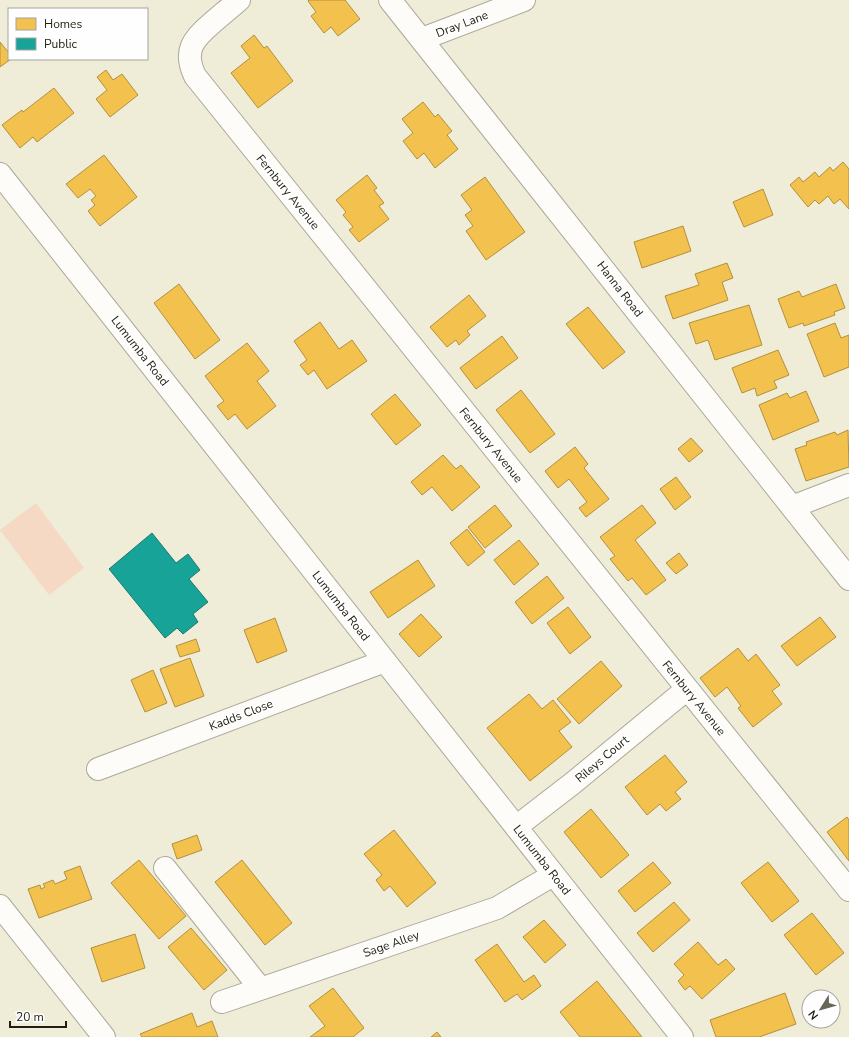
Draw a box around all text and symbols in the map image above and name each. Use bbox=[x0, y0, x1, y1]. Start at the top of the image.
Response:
street label: Dray Lane bbox=[434, 7, 490, 41]
legend bbox=[8, 8, 148, 60]
text: Homes bbox=[44, 16, 82, 32]
text: Public bbox=[44, 36, 78, 52]
street label: Fernbury Avenue bbox=[253, 151, 323, 233]
street label: Hanna Road bbox=[593, 258, 647, 320]
street label: Lumumba Road bbox=[108, 313, 172, 389]
street label: Fernbury Avenue bbox=[456, 404, 526, 486]
street label: Lumumba Road bbox=[309, 568, 373, 644]
street label: Fernbury Avenue bbox=[659, 657, 729, 739]
street label: Kadds Close bbox=[207, 696, 275, 734]
street label: Rileys Court bbox=[572, 731, 633, 786]
street label: Lumumba Road bbox=[510, 822, 574, 898]
street label: Sage Alley bbox=[361, 927, 422, 961]
north arrow bbox=[801, 989, 841, 1029]
scale bar bbox=[10, 1003, 66, 1029]
text: N bbox=[805, 1007, 822, 1023]
text: 20 m bbox=[16, 1009, 44, 1025]

